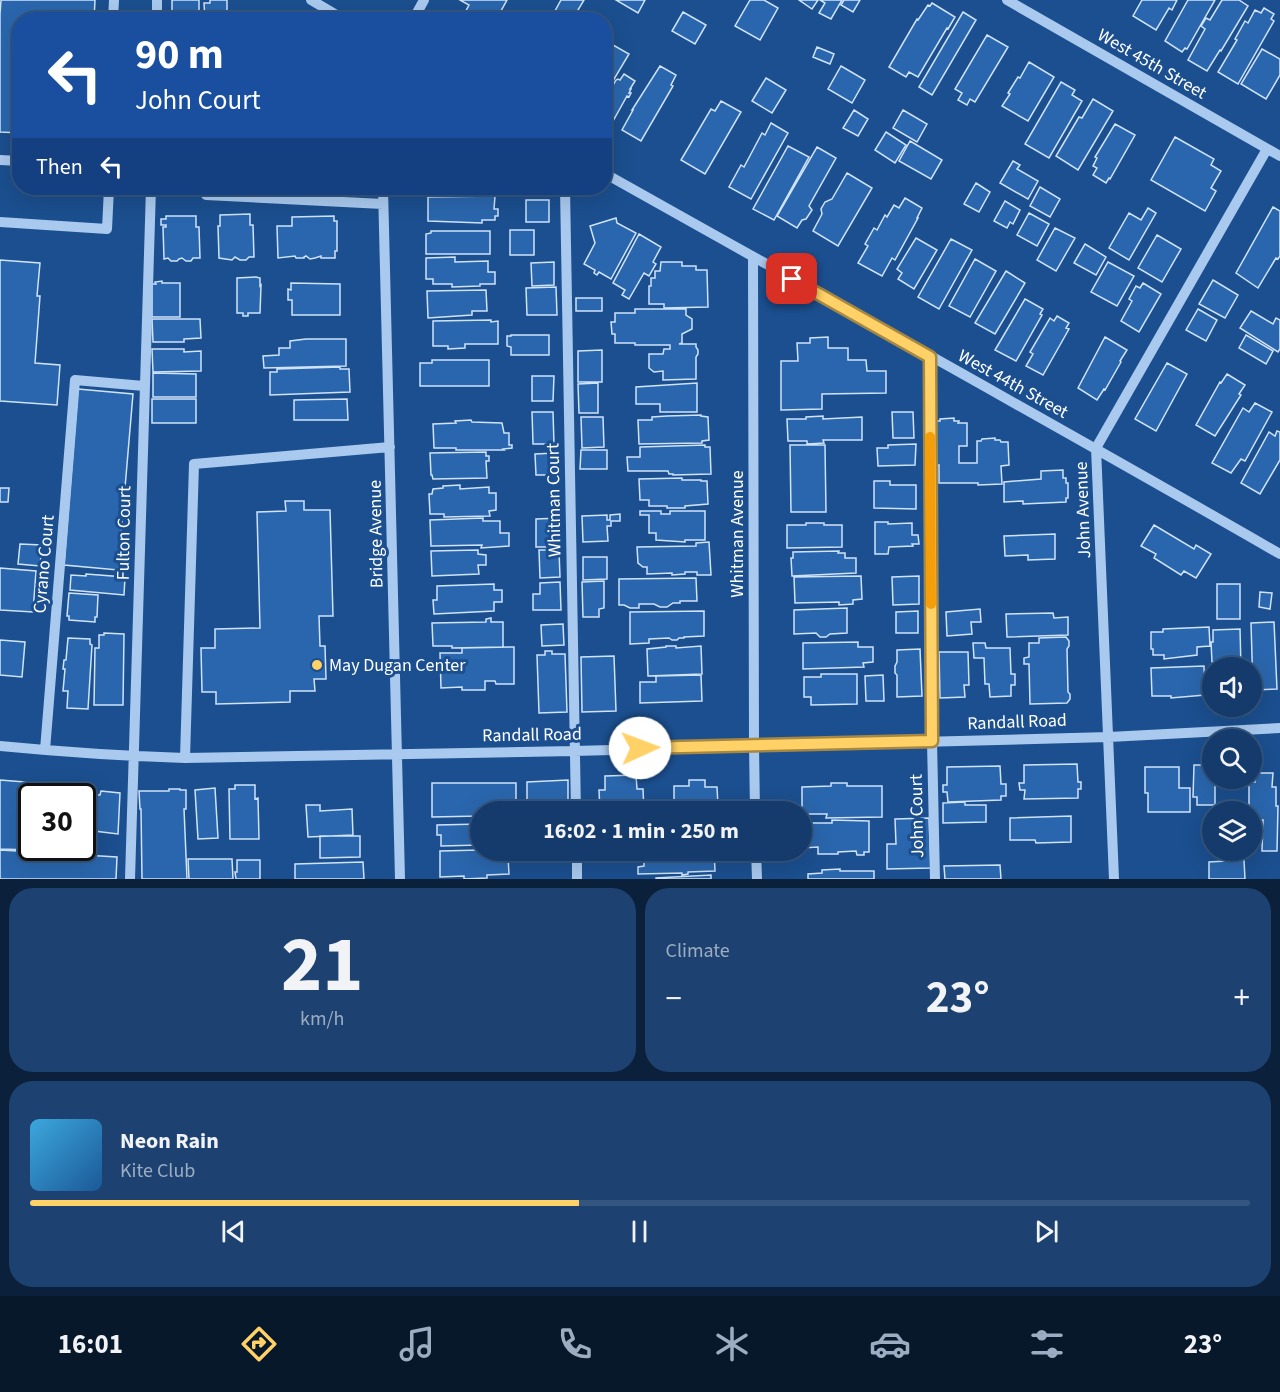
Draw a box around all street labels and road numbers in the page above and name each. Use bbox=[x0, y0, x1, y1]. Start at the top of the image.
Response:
street label: West 45th Street bbox=[1093, 23, 1211, 105]
street label: West 44th Street bbox=[953, 343, 1073, 425]
street label: Whitman Court bbox=[541, 443, 567, 557]
street label: John Avenue bbox=[1069, 461, 1097, 559]
street label: Whitman Avenue bbox=[725, 470, 750, 598]
street label: Bridge Avenue bbox=[363, 480, 389, 588]
street label: Fulton Court bbox=[111, 486, 137, 580]
street label: Cyrano Court bbox=[27, 514, 61, 614]
street label: Randall Road bbox=[967, 708, 1067, 736]
street label: Randall Road bbox=[482, 722, 582, 748]
street label: John Court bbox=[904, 774, 930, 858]

